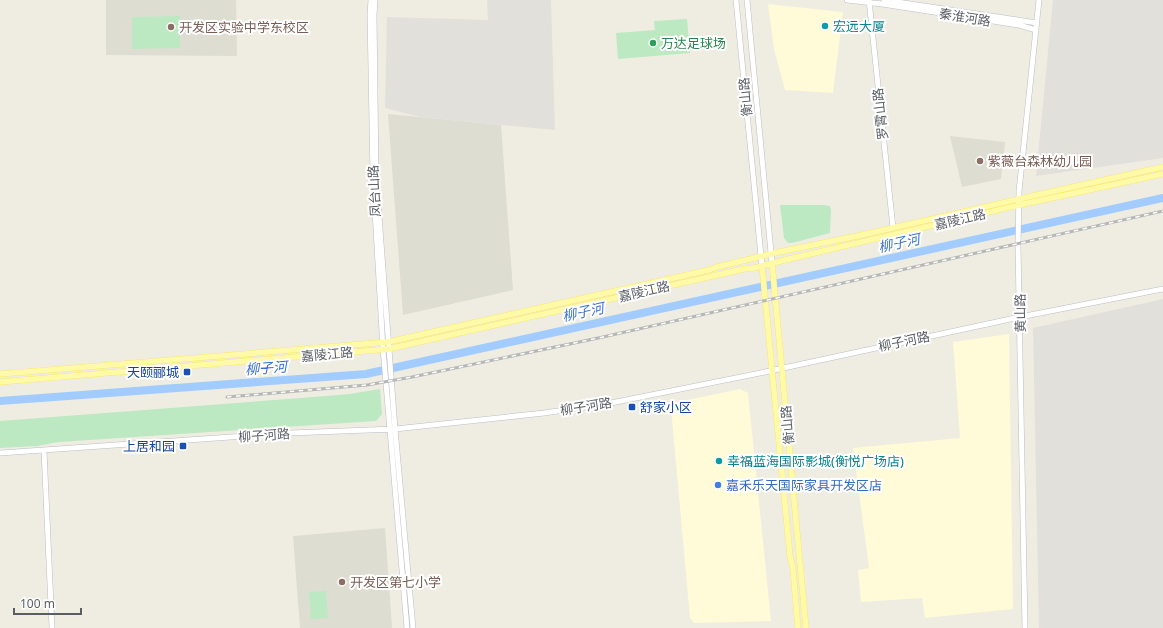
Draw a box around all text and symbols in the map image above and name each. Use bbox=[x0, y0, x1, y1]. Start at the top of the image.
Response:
street label: 秦淮河路 bbox=[938, 4, 992, 30]
place label: 宏远大厦 bbox=[833, 17, 885, 35]
place label: 开发区实验中学东校区 bbox=[179, 18, 309, 36]
marker: 宏远大厦 bbox=[820, 21, 830, 31]
marker: 开发区实验中学东校区 bbox=[166, 22, 176, 32]
place label: 万达足球场 bbox=[661, 34, 726, 52]
marker: 万达足球场 bbox=[648, 38, 658, 48]
street label: 衡山路 bbox=[734, 77, 756, 117]
street label: 罗霄山路 bbox=[868, 87, 892, 141]
place label: 紫薇台森林幼儿园 bbox=[988, 152, 1092, 170]
marker: 紫薇台森林幼儿园 bbox=[975, 156, 985, 166]
street label: 凤台山路 bbox=[364, 165, 384, 217]
street label: 嘉陵江路 bbox=[933, 204, 987, 234]
water label: 柳子河 bbox=[876, 228, 924, 256]
street label: 嘉陵江路 bbox=[617, 276, 671, 306]
street label: 黄山路 bbox=[1011, 293, 1029, 333]
water label: 柳子河 bbox=[560, 297, 608, 325]
street label: 柳子河路 bbox=[877, 327, 931, 355]
street label: 嘉陵江路 bbox=[300, 343, 354, 365]
water label: 柳子河 bbox=[244, 356, 291, 378]
place label: 天颐郦城 bbox=[127, 363, 179, 381]
marker: 天颐郦城 bbox=[182, 367, 192, 377]
street label: 柳子河路 bbox=[559, 393, 613, 419]
place label: 舒家小区 bbox=[640, 398, 692, 416]
marker: 舒家小区 bbox=[627, 402, 637, 412]
street label: 衡山路 bbox=[776, 405, 798, 445]
street label: 柳子河路 bbox=[237, 424, 291, 446]
place label: 上居和园 bbox=[123, 437, 175, 455]
marker: 上居和园 bbox=[178, 441, 188, 451]
place label: 幸福蓝海国际影城(衡悦广场店) bbox=[727, 452, 904, 470]
marker: 幸福蓝海国际影城(衡悦广场店) bbox=[714, 456, 724, 466]
place label: 嘉禾乐天国际家具开发区店 bbox=[726, 476, 882, 494]
marker: 嘉禾乐天国际家具开发区店 bbox=[713, 480, 723, 490]
place label: 开发区第七小学 bbox=[350, 573, 441, 591]
marker: 开发区第七小学 bbox=[337, 577, 347, 587]
scale bar bbox=[14, 590, 81, 616]
text: 100 m bbox=[20, 595, 55, 612]

